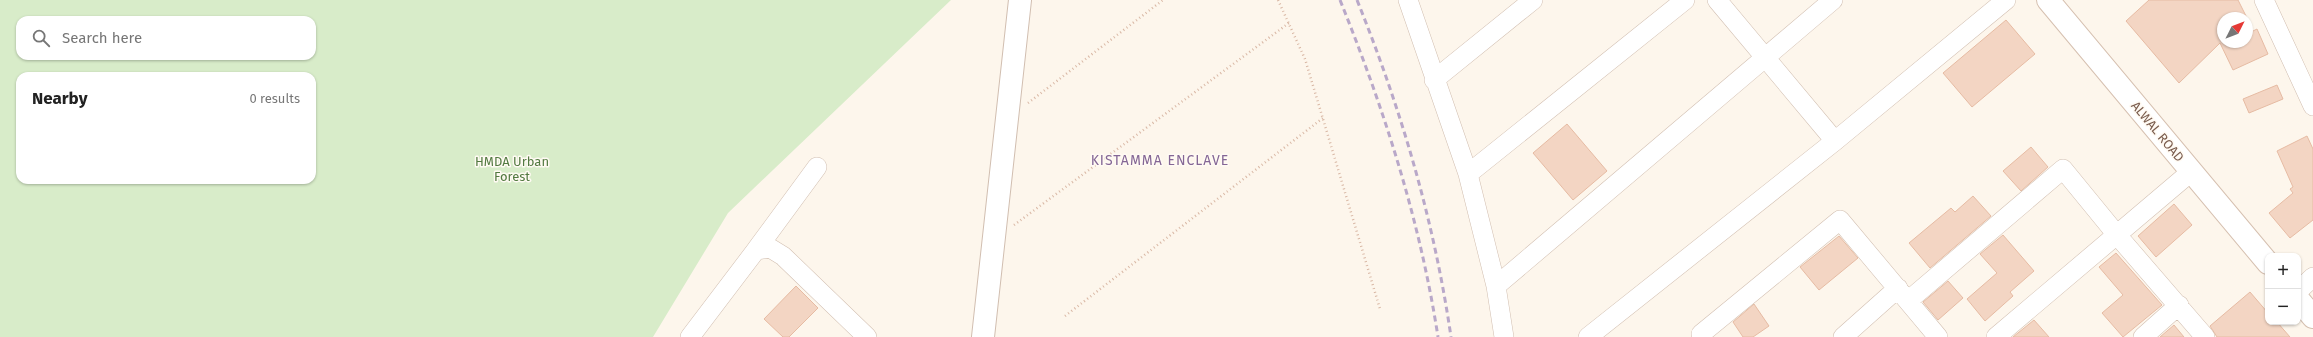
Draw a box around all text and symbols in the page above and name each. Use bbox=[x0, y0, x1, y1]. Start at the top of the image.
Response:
north arrow bbox=[2217, 12, 2253, 48]
search box bbox=[16, 16, 316, 60]
icon: search bbox=[30, 27, 52, 49]
text: Search here bbox=[62, 29, 142, 47]
text: Nearby bbox=[32, 88, 87, 109]
text: 0 results bbox=[249, 91, 300, 106]
street label: ALWAL ROAD bbox=[2128, 98, 2187, 164]
district label: KISTAMMA ENCLAVE bbox=[1091, 152, 1229, 169]
park label: HMDA Urban Forest bbox=[475, 154, 549, 184]
map controls bbox=[2265, 253, 2301, 325]
button: + bbox=[2265, 253, 2301, 289]
button: − bbox=[2265, 289, 2301, 325]

